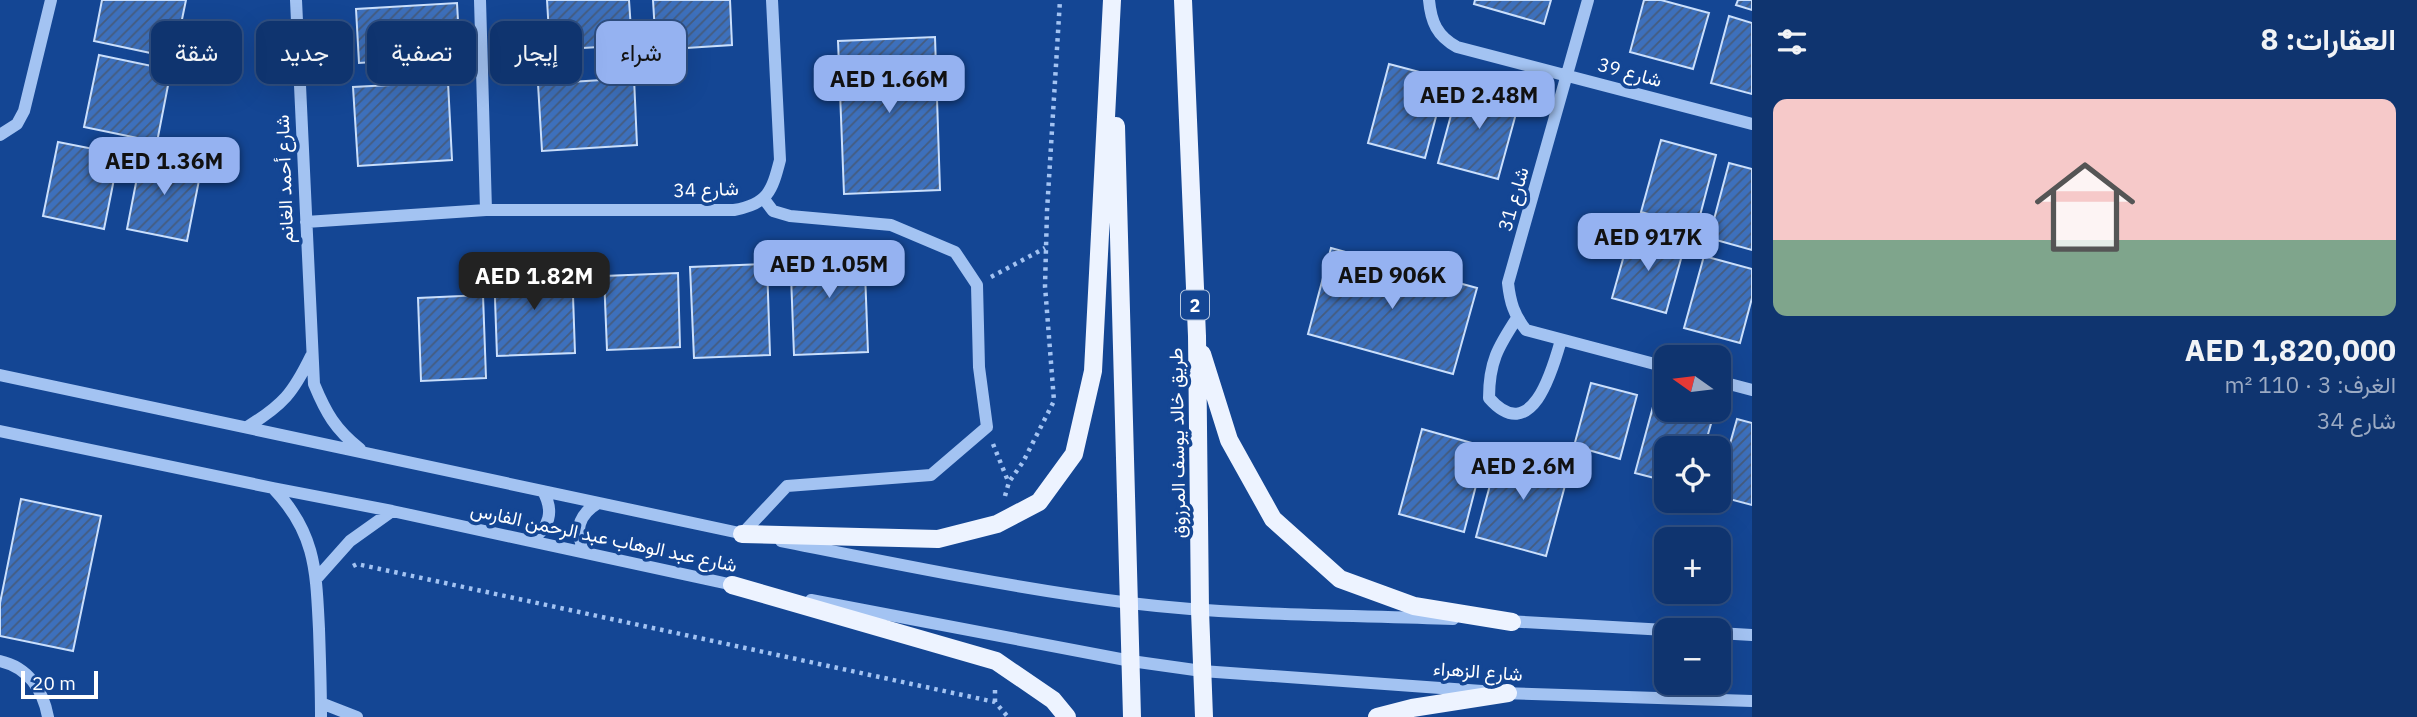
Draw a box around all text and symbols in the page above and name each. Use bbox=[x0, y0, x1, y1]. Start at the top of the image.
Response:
text: العقارات: 8 bbox=[2260, 19, 2396, 58]
chip: شقة bbox=[151, 21, 242, 84]
chip: جديد bbox=[256, 21, 353, 84]
chip: تصفية bbox=[367, 21, 476, 84]
chip: إيجار bbox=[490, 21, 582, 84]
chip: شراء bbox=[596, 21, 686, 84]
icon: filters bbox=[1773, 23, 1811, 61]
street label: شارع 39 bbox=[1595, 52, 1665, 93]
pin: AED 1.66M bbox=[809, 55, 969, 115]
text: AED 1.66M bbox=[830, 63, 948, 93]
pin: AED 2.48M bbox=[1399, 72, 1559, 131]
text: AED 2.48M bbox=[1420, 79, 1538, 109]
street label: شارع أحمد الغانم bbox=[270, 114, 299, 244]
pin: AED 1.36M bbox=[84, 138, 244, 197]
icon: home bbox=[2022, 144, 2148, 270]
text: AED 1.36M bbox=[105, 145, 223, 175]
street label: شارع 31 bbox=[1492, 164, 1535, 234]
street label: شارع 34 bbox=[673, 176, 739, 203]
pin: AED 917K bbox=[1576, 214, 1720, 273]
text: AED 917K bbox=[1594, 221, 1702, 251]
pin: AED 1.05M bbox=[749, 240, 909, 300]
text: AED 1.05M bbox=[770, 248, 888, 278]
pin: AED 1.82M bbox=[454, 252, 614, 312]
pin: AED 906K bbox=[1320, 252, 1464, 311]
text: AED 906K bbox=[1338, 259, 1446, 289]
text: AED 1.82M bbox=[475, 260, 593, 290]
road number: 2 bbox=[1181, 290, 1209, 320]
text: AED 1,820,000 bbox=[2185, 330, 2396, 369]
north arrow bbox=[1654, 345, 1731, 422]
map controls bbox=[1654, 345, 1731, 695]
street label: طريق خالد يوسف المرزوق bbox=[1163, 347, 1191, 539]
text: الغرف: 3 · 110 m² bbox=[2224, 369, 2396, 399]
text: شارع 34 bbox=[2317, 405, 2396, 435]
button: locate bbox=[1654, 436, 1731, 513]
pin: AED 2.6M bbox=[1451, 442, 1595, 502]
text: AED 2.6M bbox=[1471, 450, 1575, 480]
street label: شارع عبد الوهاب عبد الرحمن الفارس bbox=[468, 497, 739, 578]
button: + bbox=[1654, 527, 1731, 604]
button: − bbox=[1654, 618, 1731, 695]
street label: شارع الزهراء bbox=[1432, 656, 1524, 687]
scale bar bbox=[21, 668, 98, 700]
text: 20 m bbox=[32, 671, 76, 695]

